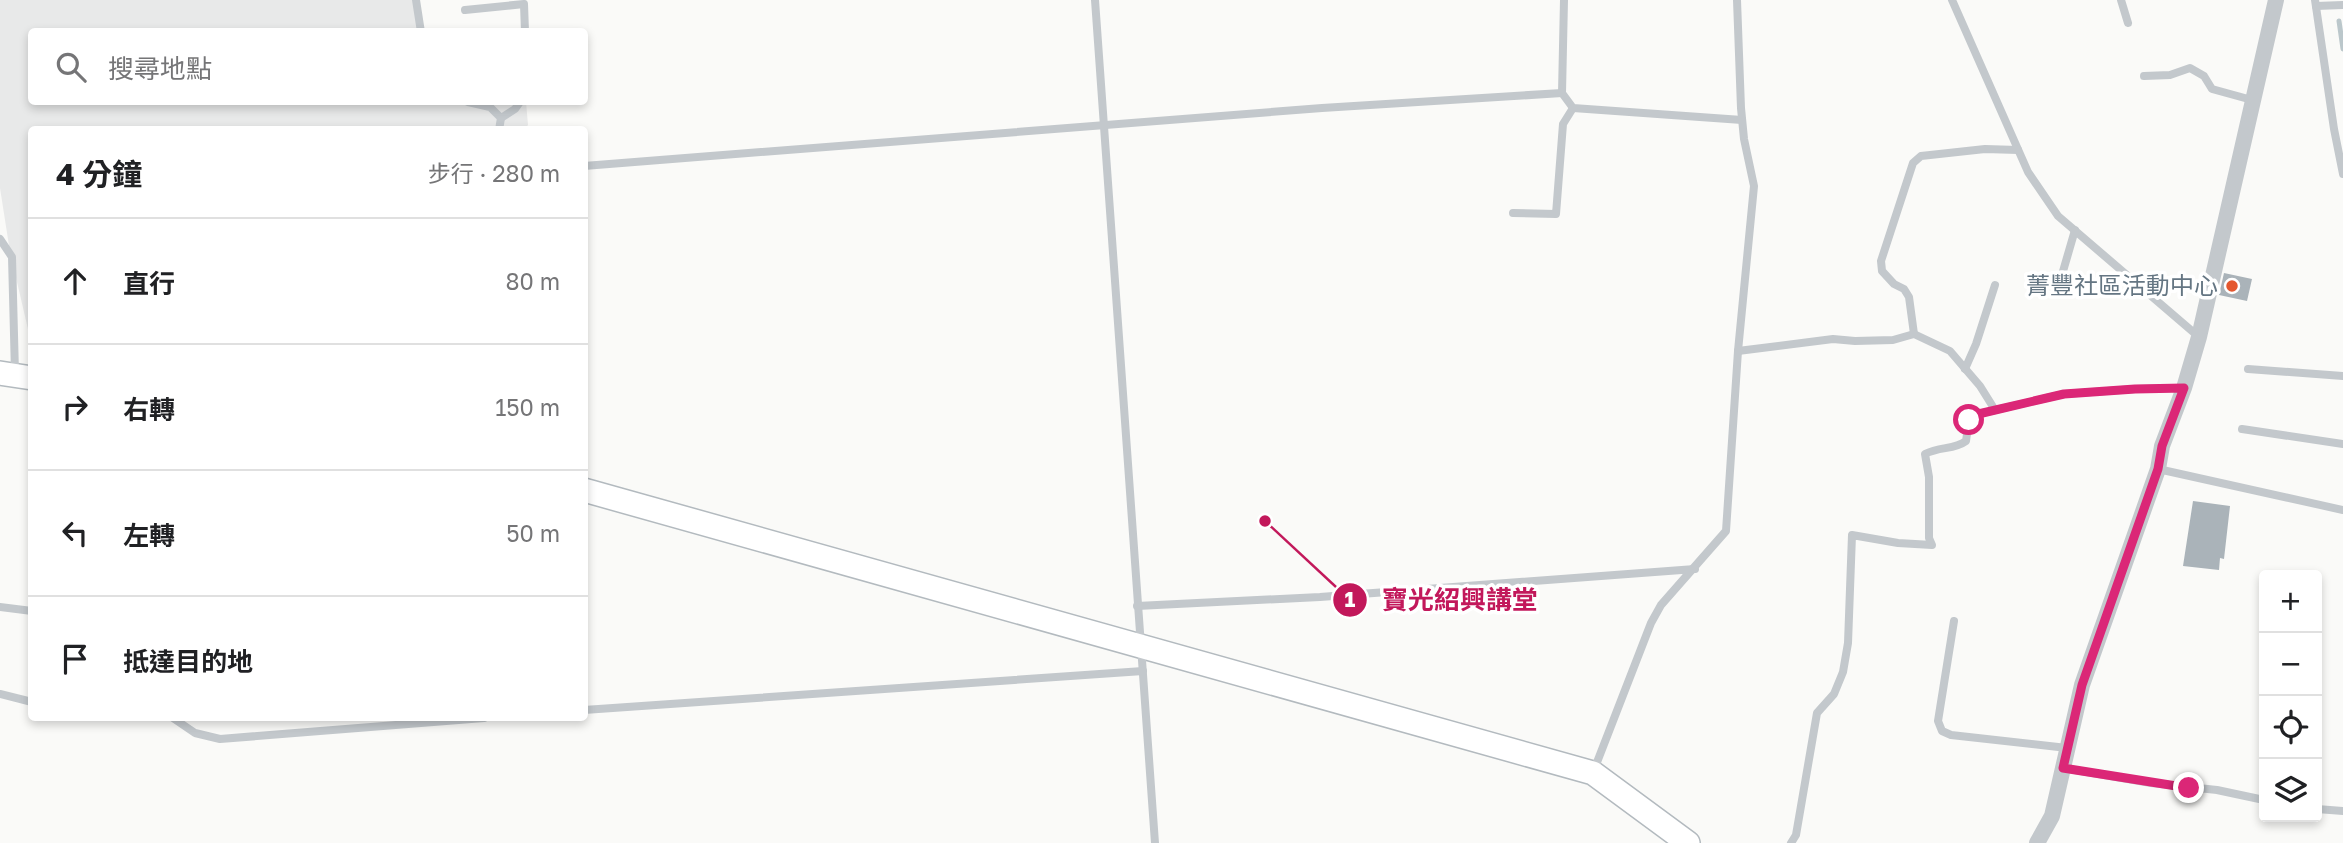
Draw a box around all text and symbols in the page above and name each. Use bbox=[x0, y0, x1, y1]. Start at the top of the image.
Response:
search box bbox=[28, 28, 588, 105]
icon: search bbox=[52, 48, 90, 86]
text: 搜尋地點 bbox=[108, 53, 212, 84]
text: 4 分鐘 bbox=[56, 156, 142, 192]
text: 步行 · 280 m bbox=[428, 159, 560, 187]
icon: ahead bbox=[56, 262, 94, 300]
text: 80 m bbox=[506, 267, 560, 295]
text: 直行 bbox=[123, 268, 175, 299]
place label: 菁豐社區活動中心 bbox=[2026, 270, 2218, 299]
marker: 菁豐社區活動中心 bbox=[2224, 278, 2240, 294]
icon: right bbox=[56, 388, 94, 426]
text: 150 m bbox=[495, 393, 560, 421]
text: 右轉 bbox=[123, 394, 175, 425]
route start bbox=[1953, 404, 1984, 435]
icon: left bbox=[56, 514, 94, 552]
text: 50 m bbox=[506, 519, 560, 547]
text: 左轉 bbox=[123, 520, 175, 551]
map controls bbox=[2259, 570, 2322, 822]
button: + bbox=[2259, 570, 2322, 633]
callout: 寶光紹興講堂 bbox=[1333, 576, 1552, 623]
text: 寶光紹興講堂 bbox=[1382, 584, 1538, 615]
text: 1 bbox=[1345, 586, 1356, 612]
button: − bbox=[2259, 633, 2322, 696]
icon: arrive bbox=[56, 640, 94, 678]
text: 抵達目的地 bbox=[123, 646, 253, 677]
button: locate bbox=[2259, 696, 2322, 759]
button: layers bbox=[2259, 759, 2322, 822]
route end bbox=[2173, 772, 2204, 803]

